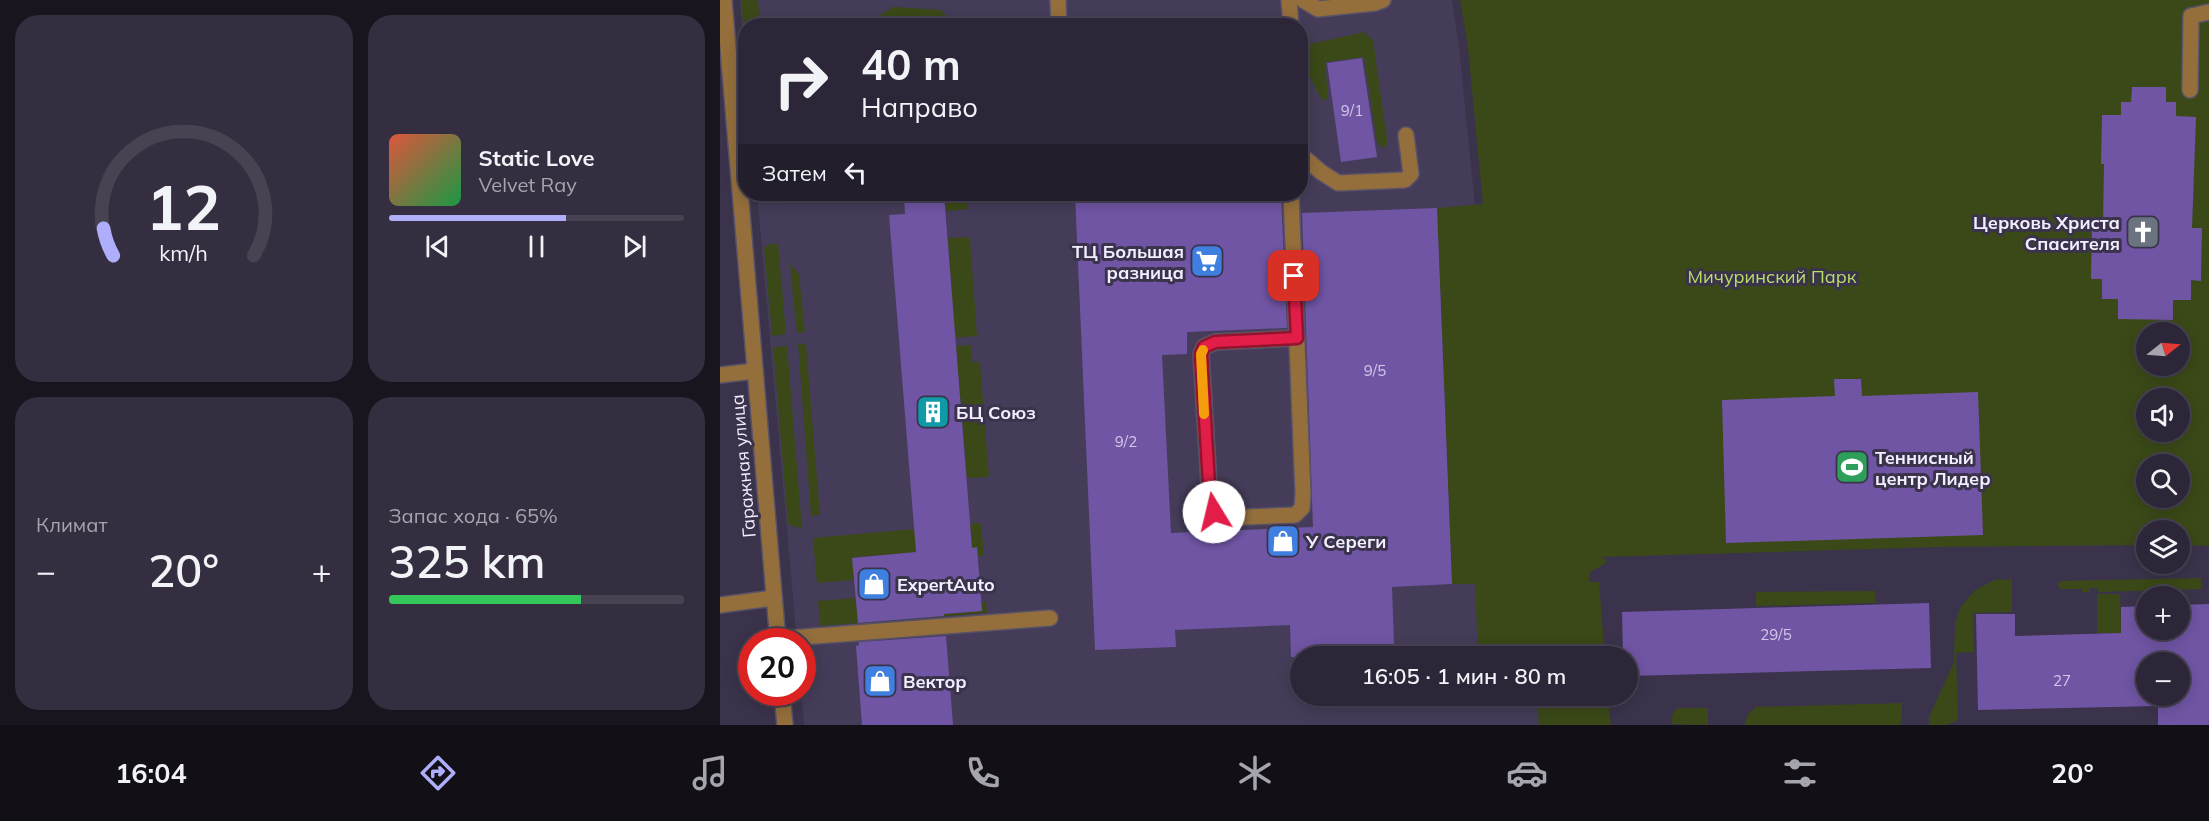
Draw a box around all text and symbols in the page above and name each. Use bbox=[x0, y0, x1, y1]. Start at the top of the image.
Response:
text: 40 m bbox=[861, 38, 961, 91]
icon: right bbox=[762, 42, 840, 120]
text: Направо bbox=[861, 90, 978, 124]
house number: 9/1 bbox=[1341, 101, 1363, 120]
text: Static Love bbox=[479, 144, 595, 172]
icon: left bbox=[839, 156, 872, 189]
text: Затем bbox=[762, 159, 827, 187]
text: 12 bbox=[146, 167, 221, 246]
text: Velvet Ray bbox=[479, 172, 577, 197]
place label: Церковь Христа Спасителя bbox=[1973, 211, 2120, 255]
church icon: Церковь Христа Спасителя bbox=[2125, 214, 2161, 250]
icon: previous bbox=[421, 230, 454, 263]
icon: pause bbox=[520, 230, 553, 263]
icon: next bbox=[618, 230, 651, 263]
text: km/h bbox=[159, 239, 208, 266]
place label: ТЦ Большая разница bbox=[1072, 240, 1184, 284]
supermarket icon: ТЦ Большая разница bbox=[1189, 243, 1225, 279]
pin bbox=[1268, 250, 1319, 301]
icon: arrive bbox=[1277, 259, 1310, 292]
park label: Мичуринский Парк bbox=[1688, 265, 1857, 288]
north arrow bbox=[2136, 322, 2190, 376]
map controls bbox=[2136, 322, 2190, 706]
house number: 9/5 bbox=[1364, 361, 1386, 380]
button: sound bbox=[2136, 388, 2190, 442]
street label: Гаражная улица bbox=[725, 393, 761, 539]
building icon: БЦ Союз bbox=[915, 394, 951, 430]
place label: БЦ Союз bbox=[956, 401, 1036, 424]
house number: 9/2 bbox=[1115, 432, 1137, 451]
place label: Теннисный центр Лидер bbox=[1875, 446, 1991, 490]
sports icon: Теннисный центр Лидер bbox=[1834, 449, 1870, 485]
button: search bbox=[2136, 454, 2190, 508]
position arrow bbox=[1182, 480, 1246, 544]
text: Запас хода · 65% bbox=[389, 503, 558, 528]
text: Климат bbox=[36, 512, 108, 537]
button: layers bbox=[2136, 520, 2190, 574]
shop icon: У Сереги bbox=[1265, 523, 1301, 559]
place label: У Сереги bbox=[1305, 530, 1386, 553]
text: 325 km bbox=[389, 533, 545, 589]
text: 20° bbox=[148, 542, 219, 598]
text: − bbox=[36, 550, 56, 591]
text: + bbox=[312, 550, 331, 591]
shop icon: ExpertAuto bbox=[856, 566, 892, 602]
place label: ExpertAuto bbox=[897, 573, 995, 596]
button: + bbox=[2136, 586, 2190, 640]
house number: 29/5 bbox=[1760, 625, 1792, 644]
speed limit sign: 20 bbox=[738, 628, 816, 706]
button: − bbox=[2136, 652, 2190, 706]
text: 16:05 · 1 мин · 80 m bbox=[1362, 662, 1566, 690]
shop icon: Вектор bbox=[862, 663, 898, 699]
place label: Вектор bbox=[903, 670, 967, 693]
house number: 27 bbox=[2053, 671, 2071, 690]
icon: directions bbox=[417, 752, 459, 794]
icon: music bbox=[689, 752, 731, 794]
icon: phone bbox=[962, 752, 1004, 794]
icon: climate bbox=[1234, 752, 1276, 794]
icon: car bbox=[1506, 752, 1548, 794]
icon: filters bbox=[1779, 752, 1821, 794]
text: 16:04 bbox=[115, 756, 187, 790]
text: 20° bbox=[2051, 756, 2094, 790]

